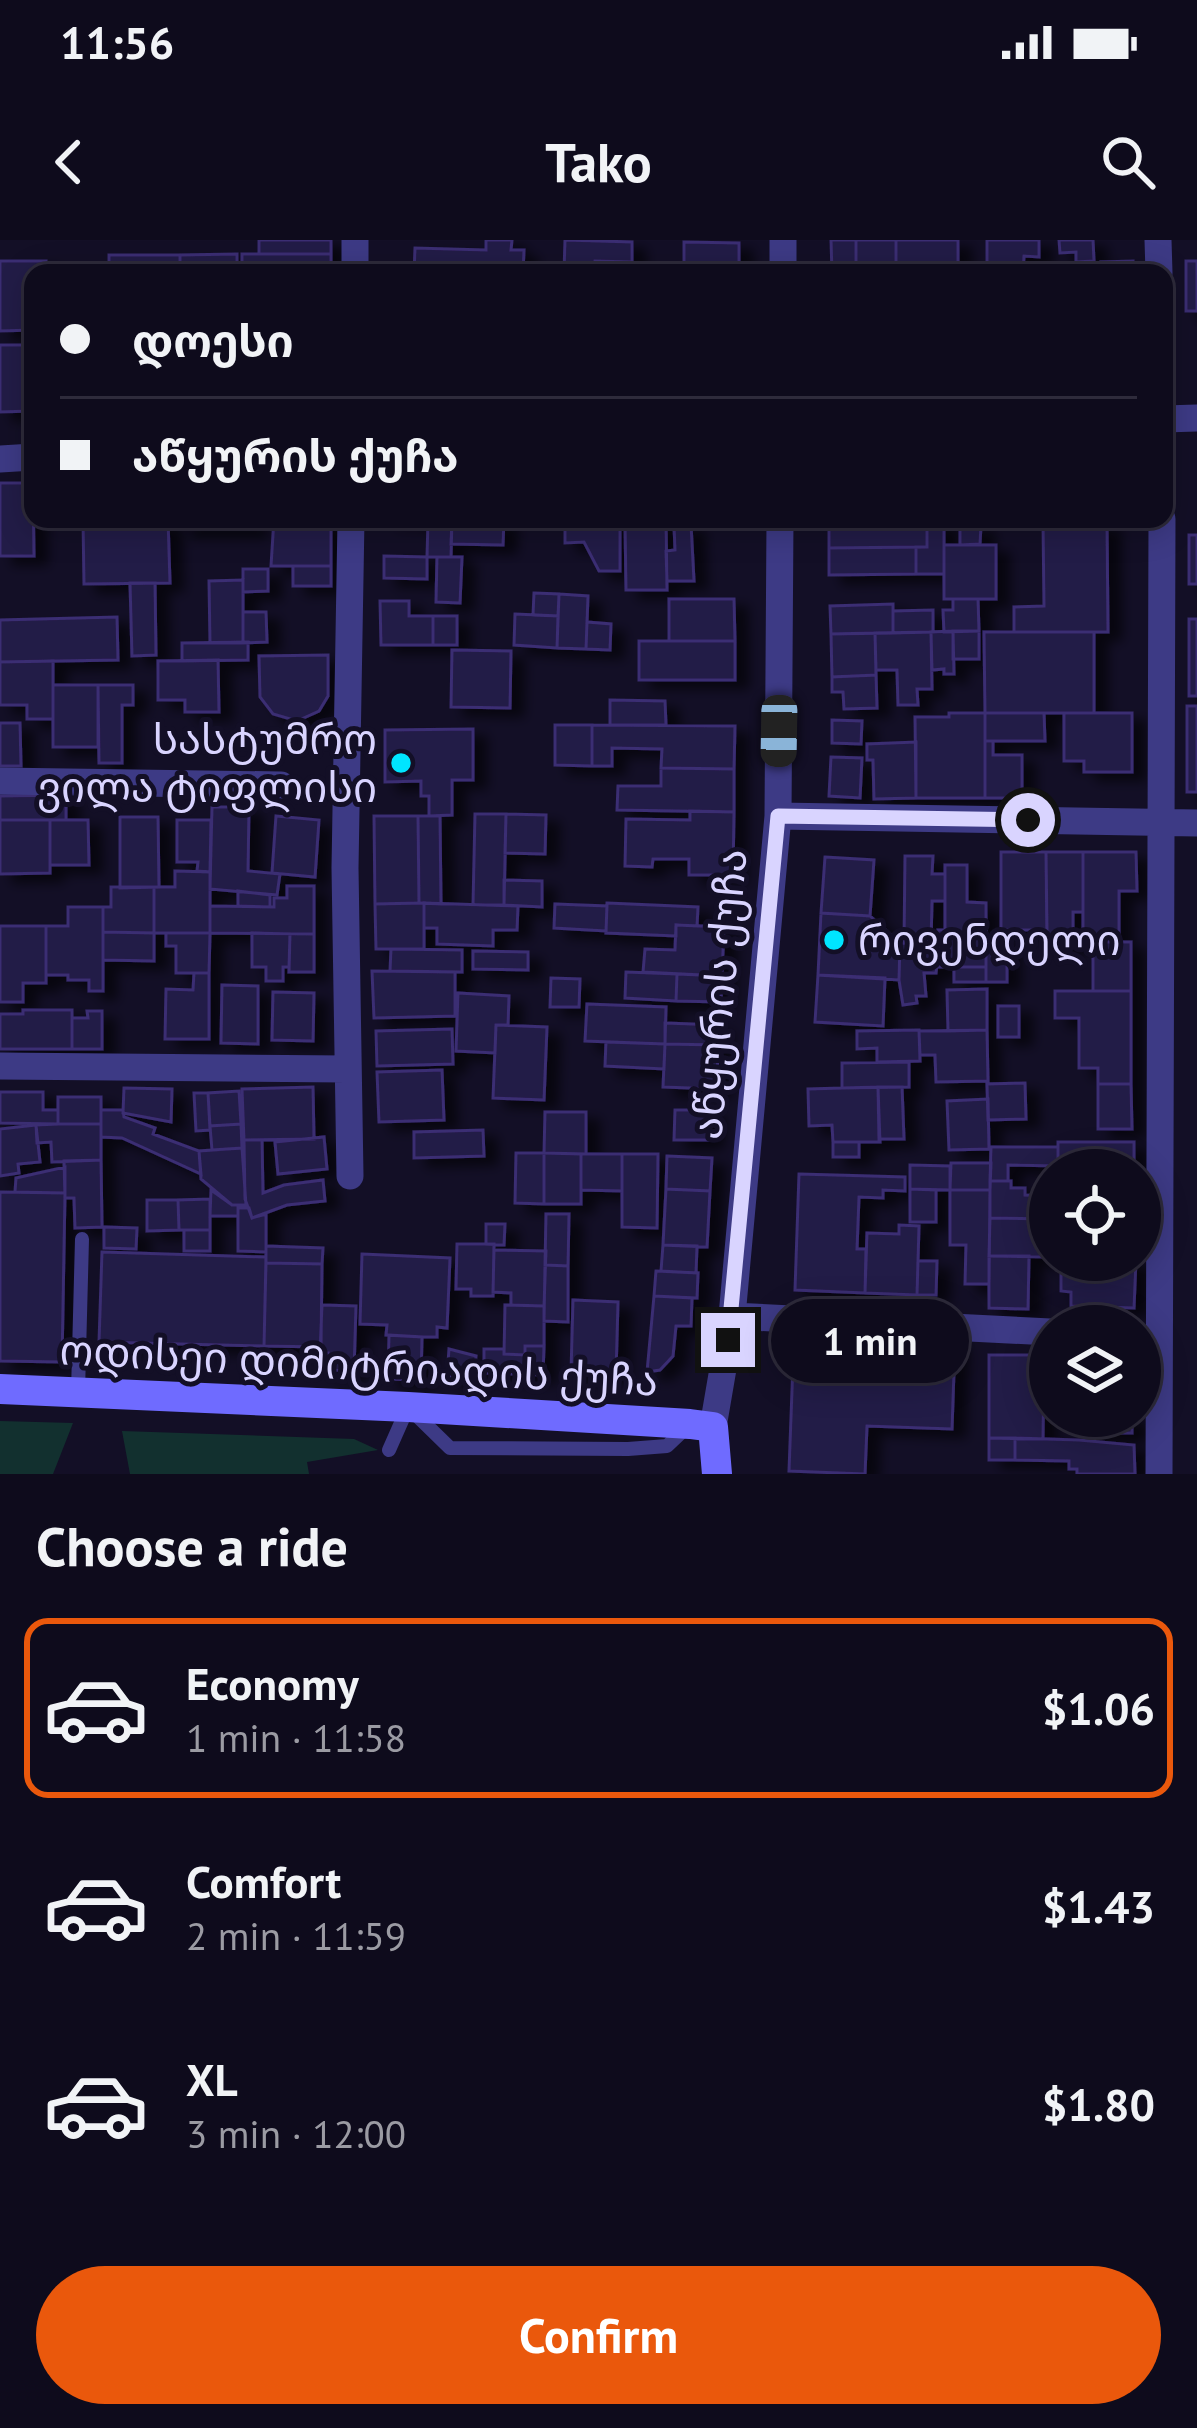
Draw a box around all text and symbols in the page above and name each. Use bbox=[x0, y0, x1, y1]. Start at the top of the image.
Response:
text: 11:56 bbox=[60, 13, 174, 71]
text: Tako bbox=[545, 127, 652, 197]
icon: back bbox=[36, 129, 102, 195]
icon: search bbox=[1095, 129, 1161, 195]
text: დოესი bbox=[132, 311, 294, 369]
text: აწყურის ქუჩა bbox=[132, 426, 459, 484]
car bbox=[760, 695, 798, 767]
place label: სასტუმრო ვილა ტიფლისი bbox=[37, 711, 377, 814]
marker: სასტუმრო ვილა ტიფლისი bbox=[388, 750, 414, 776]
route start bbox=[1001, 793, 1055, 847]
street label: აწყურის ქუჩა bbox=[678, 846, 759, 1142]
place label: რივენდელი bbox=[858, 912, 1121, 967]
marker: რივენდელი bbox=[821, 927, 847, 953]
map controls bbox=[1029, 1149, 1161, 1437]
button: locate bbox=[1029, 1149, 1161, 1281]
callout: 1 min bbox=[770, 1298, 968, 1382]
button: layers bbox=[1029, 1305, 1161, 1437]
route end bbox=[701, 1313, 755, 1367]
text: 1 min bbox=[822, 1315, 918, 1366]
street label: ოდისეი დიმიტრიადის ქუჩა bbox=[58, 1321, 660, 1408]
text: Choose a ride bbox=[36, 1511, 348, 1581]
icon: car bbox=[42, 1654, 150, 1762]
text: Economy bbox=[186, 1654, 359, 1712]
text: $1.06 bbox=[1042, 1679, 1155, 1737]
text: 1 min · 11:58 bbox=[186, 1712, 406, 1763]
icon: car bbox=[42, 1852, 150, 1960]
text: Comfort bbox=[186, 1852, 341, 1910]
text: $1.43 bbox=[1042, 1877, 1155, 1935]
text: 2 min · 11:59 bbox=[186, 1910, 406, 1961]
icon: car bbox=[42, 2050, 150, 2158]
text: XL bbox=[186, 2050, 238, 2108]
text: $1.80 bbox=[1042, 2075, 1155, 2133]
text: 3 min · 12:00 bbox=[186, 2108, 406, 2159]
button: Confirm bbox=[36, 2266, 1161, 2404]

